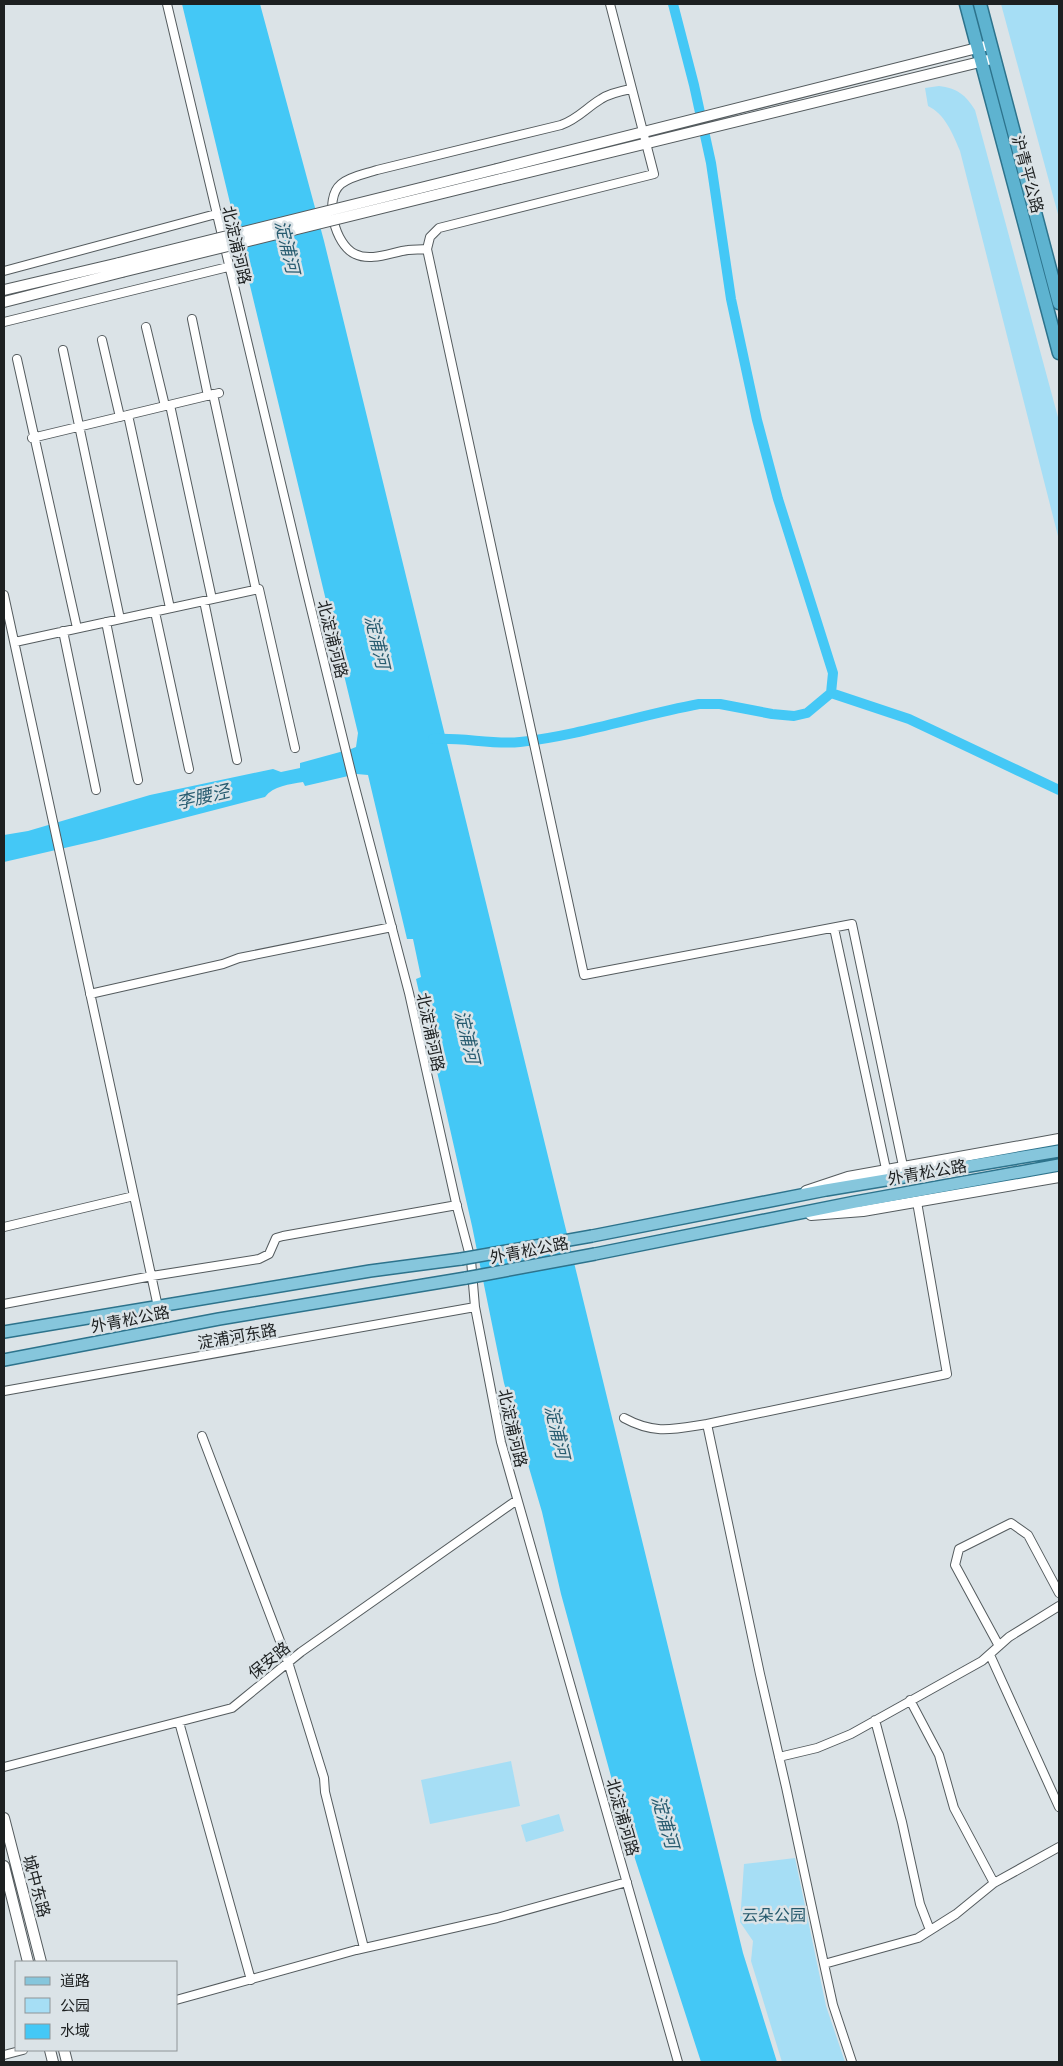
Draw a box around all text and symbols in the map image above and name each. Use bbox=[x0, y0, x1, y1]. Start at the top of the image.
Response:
street label: 沪青平公路 bbox=[1008, 133, 1047, 215]
street label: 北淀浦河路 bbox=[218, 204, 255, 286]
water label: 淀浦河 bbox=[271, 218, 304, 278]
street label: 北淀浦河路 bbox=[314, 598, 351, 680]
water label: 淀浦河 bbox=[361, 613, 394, 673]
water label: 李腰泾 bbox=[174, 780, 234, 813]
street label: 北淀浦河路 bbox=[413, 991, 448, 1073]
water label: 淀浦河 bbox=[451, 1008, 484, 1068]
street label: 外青松公路 bbox=[886, 1156, 968, 1189]
street label: 外青松公路 bbox=[488, 1234, 570, 1267]
street label: 外青松公路 bbox=[89, 1303, 171, 1336]
street label: 淀浦河东路 bbox=[196, 1320, 278, 1353]
street label: 北淀浦河路 bbox=[494, 1387, 531, 1469]
water label: 淀浦河 bbox=[541, 1403, 574, 1463]
street label: 保安路 bbox=[245, 1638, 294, 1683]
street label: 北淀浦河路 bbox=[602, 1776, 643, 1858]
water label: 淀浦河 bbox=[648, 1793, 684, 1854]
street label: 城中东路 bbox=[19, 1853, 54, 1920]
park label: 云朵公园 bbox=[742, 1906, 806, 1925]
legend bbox=[15, 1961, 178, 2051]
text: 道路 bbox=[60, 1972, 90, 1990]
text: 公园 bbox=[60, 1997, 90, 2015]
text: 水域 bbox=[60, 2022, 90, 2040]

